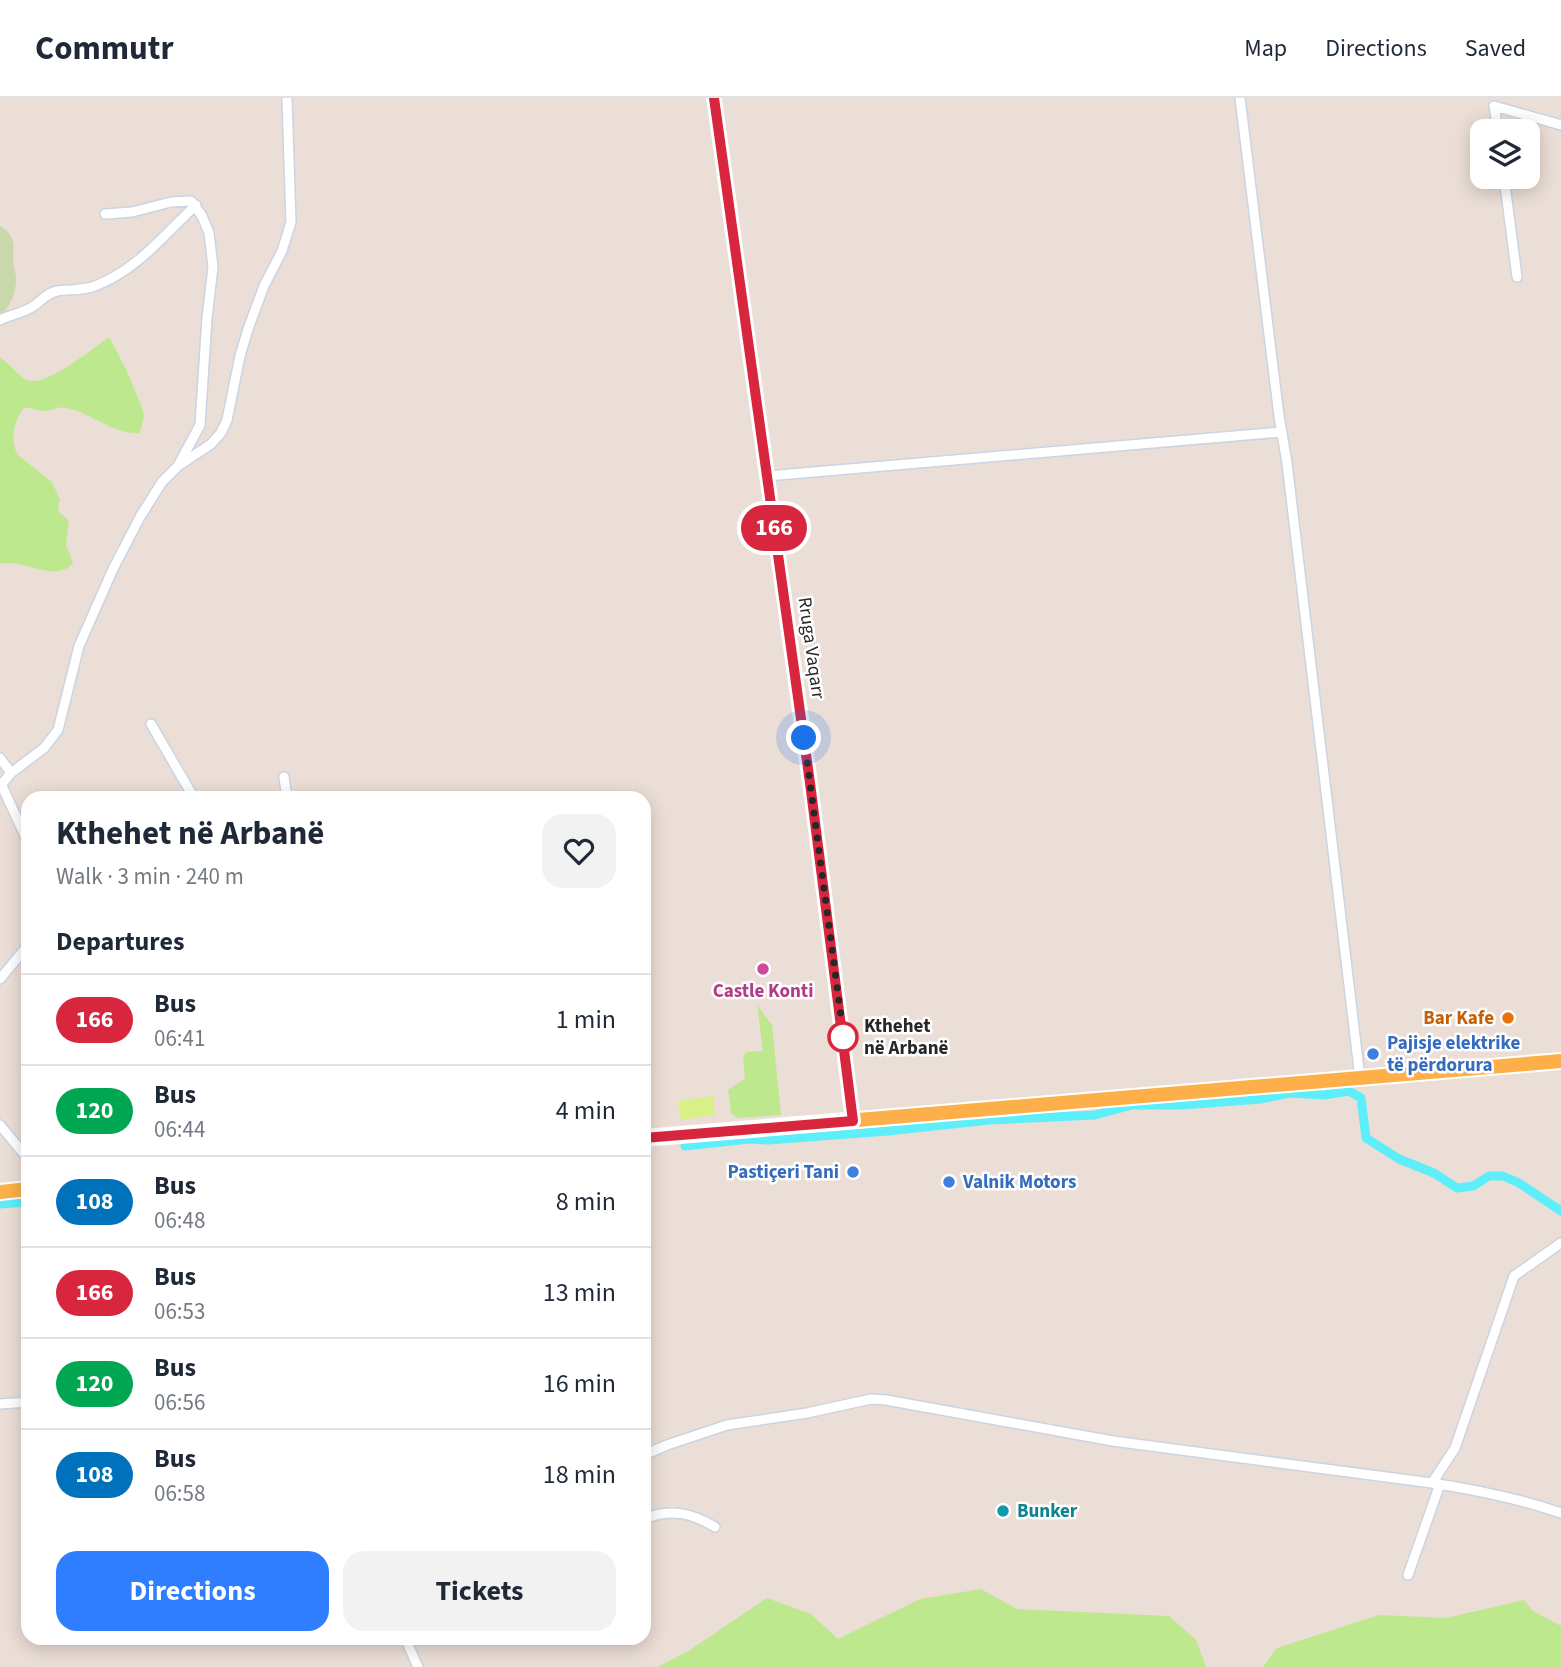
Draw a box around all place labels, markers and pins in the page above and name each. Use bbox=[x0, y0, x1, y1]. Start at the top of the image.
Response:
marker: Castle Konti bbox=[755, 961, 771, 977]
place label: Castle Konti bbox=[713, 978, 813, 1005]
place label: Bar Kafe bbox=[1423, 1005, 1494, 1032]
marker: Bar Kafe bbox=[1500, 1010, 1516, 1026]
place label: Kthehet në Arbanë bbox=[864, 1013, 949, 1062]
marker: Kthehet në Arbanë bbox=[828, 1022, 858, 1052]
place label: Pajisje elektrike të përdorura bbox=[1387, 1030, 1520, 1079]
marker: Pajisje elektrike të përdorura bbox=[1365, 1046, 1381, 1062]
place label: Pastiçeri Tani bbox=[727, 1159, 839, 1186]
marker: Pastiçeri Tani bbox=[845, 1164, 861, 1180]
place label: Valnik Motors bbox=[962, 1169, 1077, 1196]
marker: Valnik Motors bbox=[941, 1174, 957, 1190]
place label: Bunker bbox=[1017, 1498, 1078, 1525]
marker: Bunker bbox=[995, 1503, 1011, 1519]

